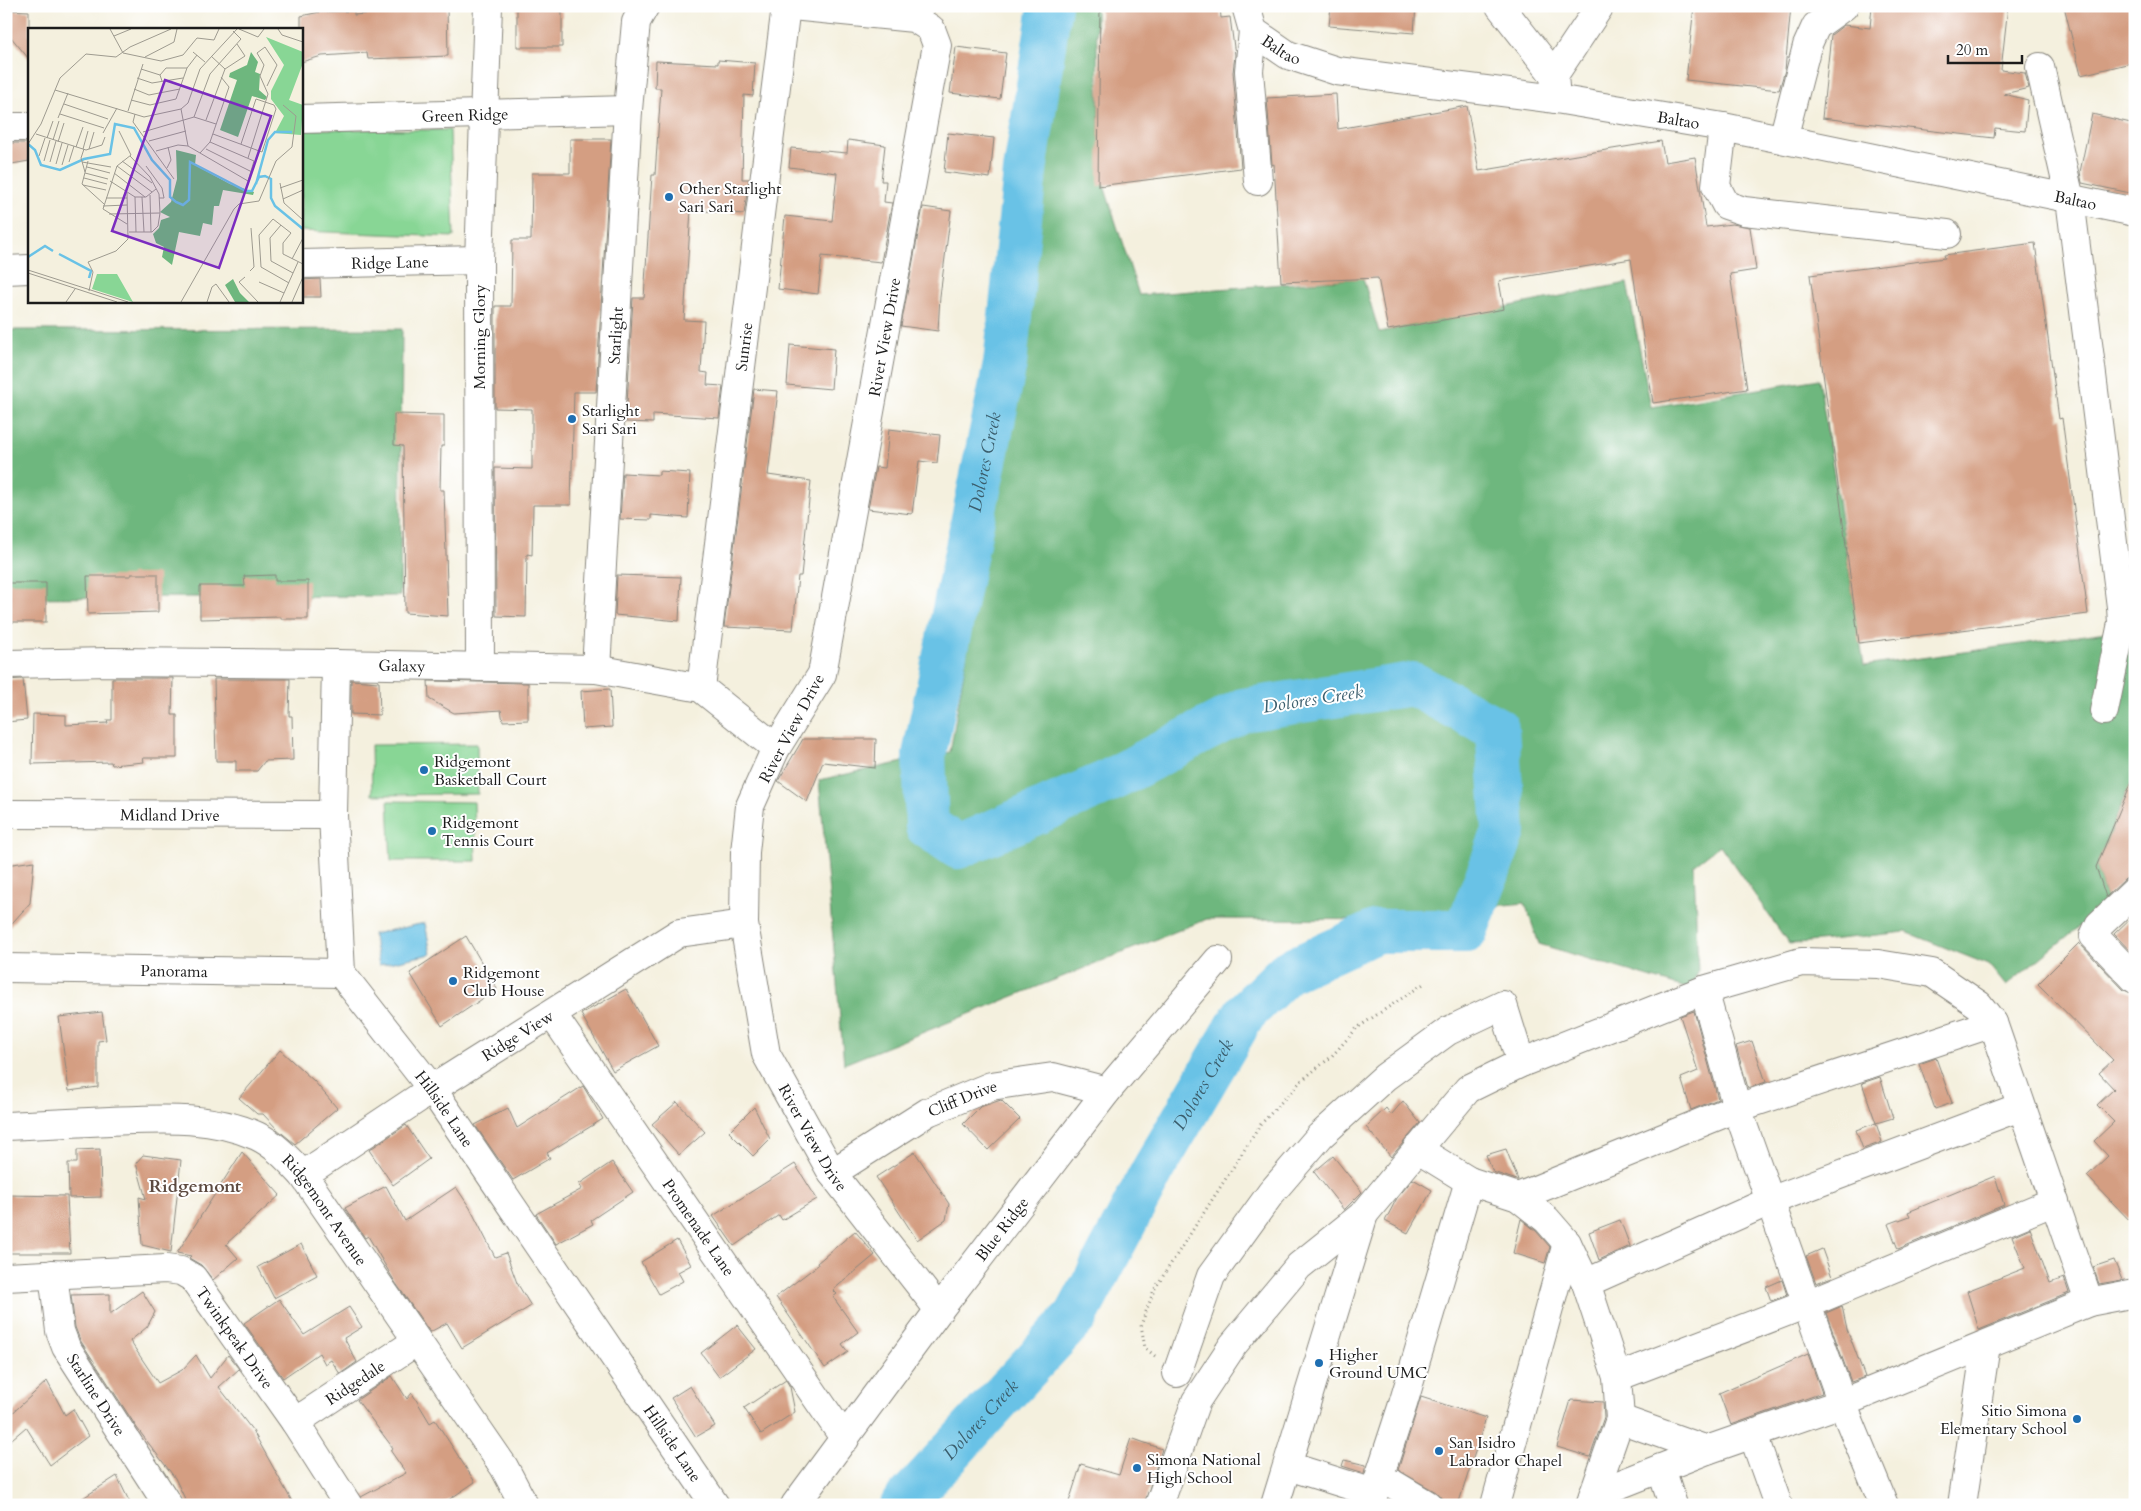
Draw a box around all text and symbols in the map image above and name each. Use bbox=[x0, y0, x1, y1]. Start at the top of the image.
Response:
inset map bbox=[28, 28, 302, 302]
street label: Baltao bbox=[1257, 30, 1304, 71]
scale bar bbox=[1948, 32, 2022, 64]
text: 20 m bbox=[1956, 40, 1988, 60]
street label: Green Ridge bbox=[421, 103, 509, 128]
street label: Baltao bbox=[1656, 106, 1702, 135]
place label: Other Starlight Sari Sari bbox=[679, 178, 781, 218]
street label: Baltao bbox=[2052, 186, 2099, 216]
marker: Other Starlight Sari Sari bbox=[663, 191, 675, 203]
street label: Ridge Lane bbox=[351, 251, 429, 275]
street label: River View Drive bbox=[864, 276, 906, 398]
street label: Morning Glory bbox=[469, 284, 491, 390]
street label: Starlight bbox=[603, 306, 629, 365]
street label: Sunrise bbox=[731, 321, 758, 372]
place label: Starlight Sari Sari bbox=[582, 400, 639, 440]
water label: Dolores Creek bbox=[963, 410, 1008, 514]
marker: Starlight Sari Sari bbox=[566, 413, 578, 425]
street label: Galaxy bbox=[378, 655, 426, 678]
street label: River View Drive bbox=[754, 670, 830, 787]
water label: Dolores Creek bbox=[1261, 679, 1365, 720]
place label: Ridgemont Basketball Court bbox=[434, 751, 547, 791]
marker: Ridgemont Basketball Court bbox=[418, 764, 430, 776]
street label: Midland Drive bbox=[120, 804, 220, 827]
place label: Ridgemont Tennis Court bbox=[442, 812, 534, 852]
marker: Ridgemont Tennis Court bbox=[426, 825, 438, 837]
street label: Panorama bbox=[140, 960, 208, 983]
place label: Ridgemont Club House bbox=[463, 962, 544, 1002]
marker: Ridgemont Club House bbox=[447, 975, 459, 987]
street label: Ridge View bbox=[478, 1005, 558, 1067]
water label: Dolores Creek bbox=[1167, 1035, 1240, 1135]
street label: Hillside Lane bbox=[410, 1066, 478, 1152]
street label: Cliff Drive bbox=[925, 1075, 998, 1123]
street label: River View Drive bbox=[773, 1080, 852, 1196]
street label: Ridgemont Avenue bbox=[277, 1149, 372, 1270]
district label: Ridgemont bbox=[149, 1174, 242, 1199]
street label: Promenade Lane bbox=[657, 1175, 740, 1281]
street label: Blue Ridge bbox=[970, 1193, 1034, 1266]
street label: Twinkpeak Drive bbox=[190, 1282, 278, 1394]
place label: Higher Ground UMC bbox=[1329, 1344, 1427, 1384]
street label: Starline Drive bbox=[61, 1350, 130, 1440]
street label: Ridgedale bbox=[321, 1355, 390, 1411]
marker: Higher Ground UMC bbox=[1313, 1357, 1325, 1369]
water label: Dolores Creek bbox=[937, 1374, 1025, 1466]
place label: Sitio Simona Elementary School bbox=[1940, 1400, 2067, 1440]
street label: Hillside Lane bbox=[638, 1401, 706, 1487]
marker: Sitio Simona Elementary School bbox=[2071, 1413, 2083, 1425]
place label: San Isidro Labrador Chapel bbox=[1449, 1432, 1562, 1472]
marker: San Isidro Labrador Chapel bbox=[1433, 1445, 1445, 1457]
place label: Simona National High School bbox=[1147, 1449, 1261, 1489]
marker: Simona National High School bbox=[1131, 1462, 1143, 1474]

